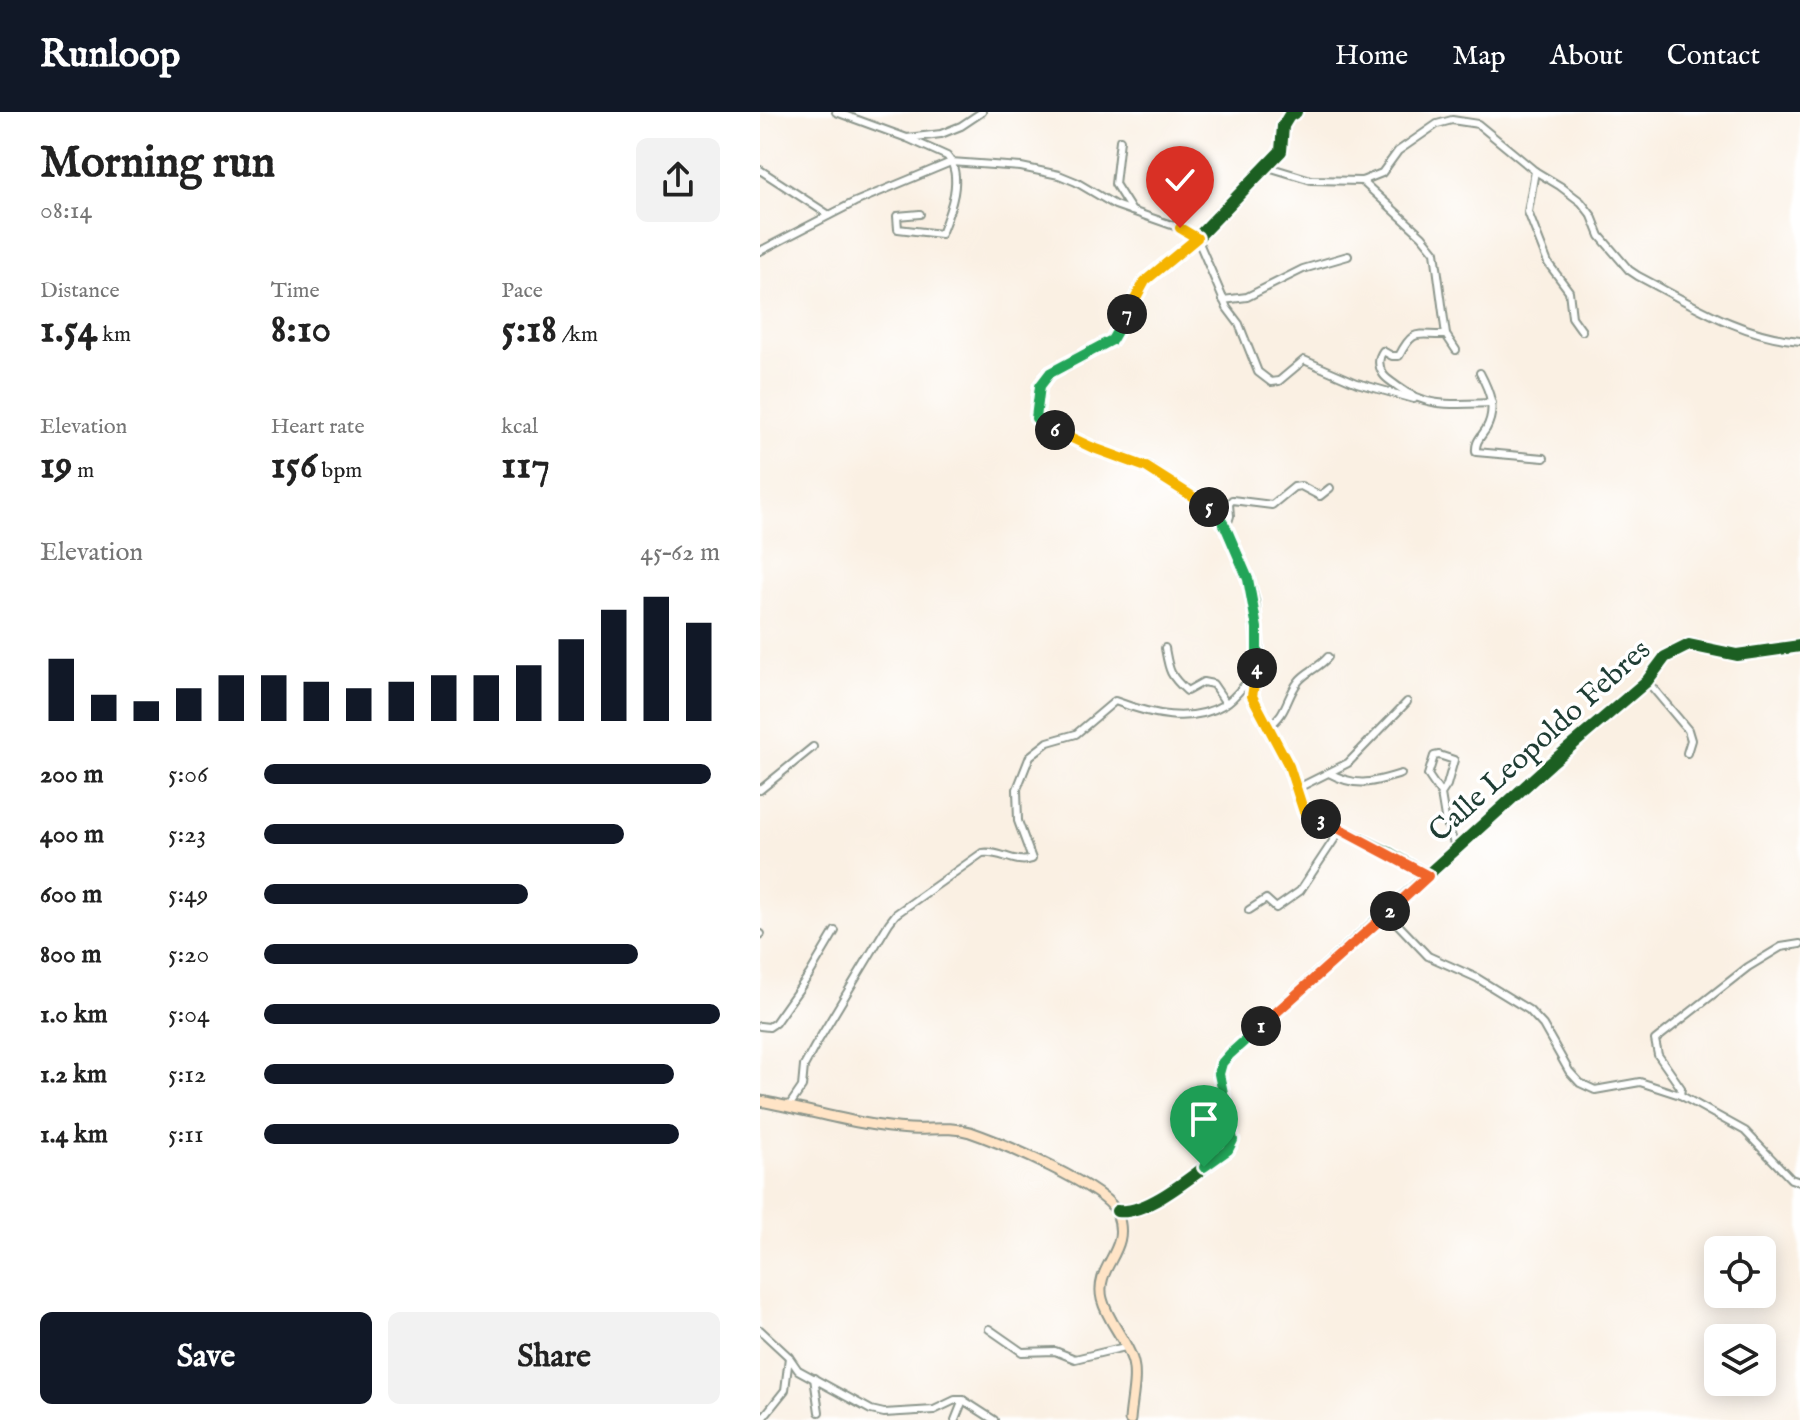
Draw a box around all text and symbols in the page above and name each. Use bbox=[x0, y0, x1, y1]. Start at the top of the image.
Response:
text: Runloop bbox=[40, 32, 180, 80]
text: Home bbox=[1335, 39, 1408, 74]
text: Map bbox=[1452, 39, 1506, 74]
text: About bbox=[1550, 39, 1623, 74]
text: Contact bbox=[1667, 39, 1760, 74]
text: Morning run bbox=[40, 136, 275, 192]
button: share bbox=[636, 138, 720, 222]
pin bbox=[1146, 146, 1214, 228]
icon: check bbox=[1158, 158, 1202, 202]
text: 08:14 bbox=[40, 194, 92, 227]
text: Distance bbox=[40, 277, 120, 305]
text: Time bbox=[271, 277, 320, 305]
text: Pace bbox=[501, 277, 543, 305]
pin: 7 bbox=[1107, 294, 1147, 334]
text: 7 bbox=[1122, 300, 1132, 328]
text: 1.54 bbox=[40, 305, 97, 356]
text: 8:10 bbox=[271, 305, 331, 356]
text: 5:18 bbox=[501, 305, 557, 356]
text: km bbox=[97, 321, 131, 349]
text: /km bbox=[557, 321, 598, 349]
pin: 6 bbox=[1035, 410, 1075, 450]
text: Elevation bbox=[40, 413, 127, 441]
text: Heart rate bbox=[271, 413, 365, 441]
text: kcal bbox=[501, 413, 538, 441]
text: 6 bbox=[1050, 416, 1060, 444]
text: 19 bbox=[40, 441, 72, 492]
text: 156 bbox=[271, 441, 317, 492]
text: 117 bbox=[501, 441, 550, 492]
text: m bbox=[72, 457, 94, 485]
text: bpm bbox=[317, 457, 362, 485]
pin: 5 bbox=[1189, 487, 1229, 527]
text: 5 bbox=[1205, 493, 1213, 521]
text: Elevation bbox=[40, 536, 143, 569]
text: 45–62 m bbox=[640, 536, 720, 569]
street label: Calle Leopoldo Febres bbox=[1422, 632, 1659, 851]
pin: 4 bbox=[1237, 648, 1277, 688]
text: 4 bbox=[1252, 654, 1262, 682]
text: 200 m bbox=[40, 758, 104, 791]
text: 5:06 bbox=[168, 758, 208, 791]
pin: 3 bbox=[1301, 799, 1341, 839]
text: 3 bbox=[1317, 805, 1325, 833]
text: 400 m bbox=[40, 818, 104, 851]
text: 5:23 bbox=[168, 818, 206, 851]
text: 600 m bbox=[40, 878, 102, 911]
text: 5:49 bbox=[168, 878, 208, 911]
pin: 2 bbox=[1370, 891, 1410, 931]
text: 2 bbox=[1385, 897, 1395, 925]
text: 800 m bbox=[40, 938, 102, 971]
text: 5:20 bbox=[168, 938, 209, 971]
text: 1.0 km bbox=[40, 998, 108, 1031]
text: 5:04 bbox=[168, 998, 210, 1031]
pin: 1 bbox=[1241, 1006, 1281, 1046]
text: 1 bbox=[1257, 1012, 1265, 1040]
text: 1.2 km bbox=[40, 1058, 107, 1091]
text: 5:12 bbox=[168, 1058, 206, 1091]
pin bbox=[1170, 1085, 1238, 1167]
icon: arrive bbox=[1182, 1097, 1226, 1141]
text: 1.4 km bbox=[40, 1118, 108, 1151]
text: 5:11 bbox=[168, 1118, 204, 1151]
map controls bbox=[1704, 1236, 1776, 1396]
button: locate bbox=[1704, 1236, 1776, 1308]
button: Save bbox=[40, 1312, 372, 1404]
button: Share bbox=[388, 1312, 720, 1404]
button: layers bbox=[1704, 1324, 1776, 1396]

